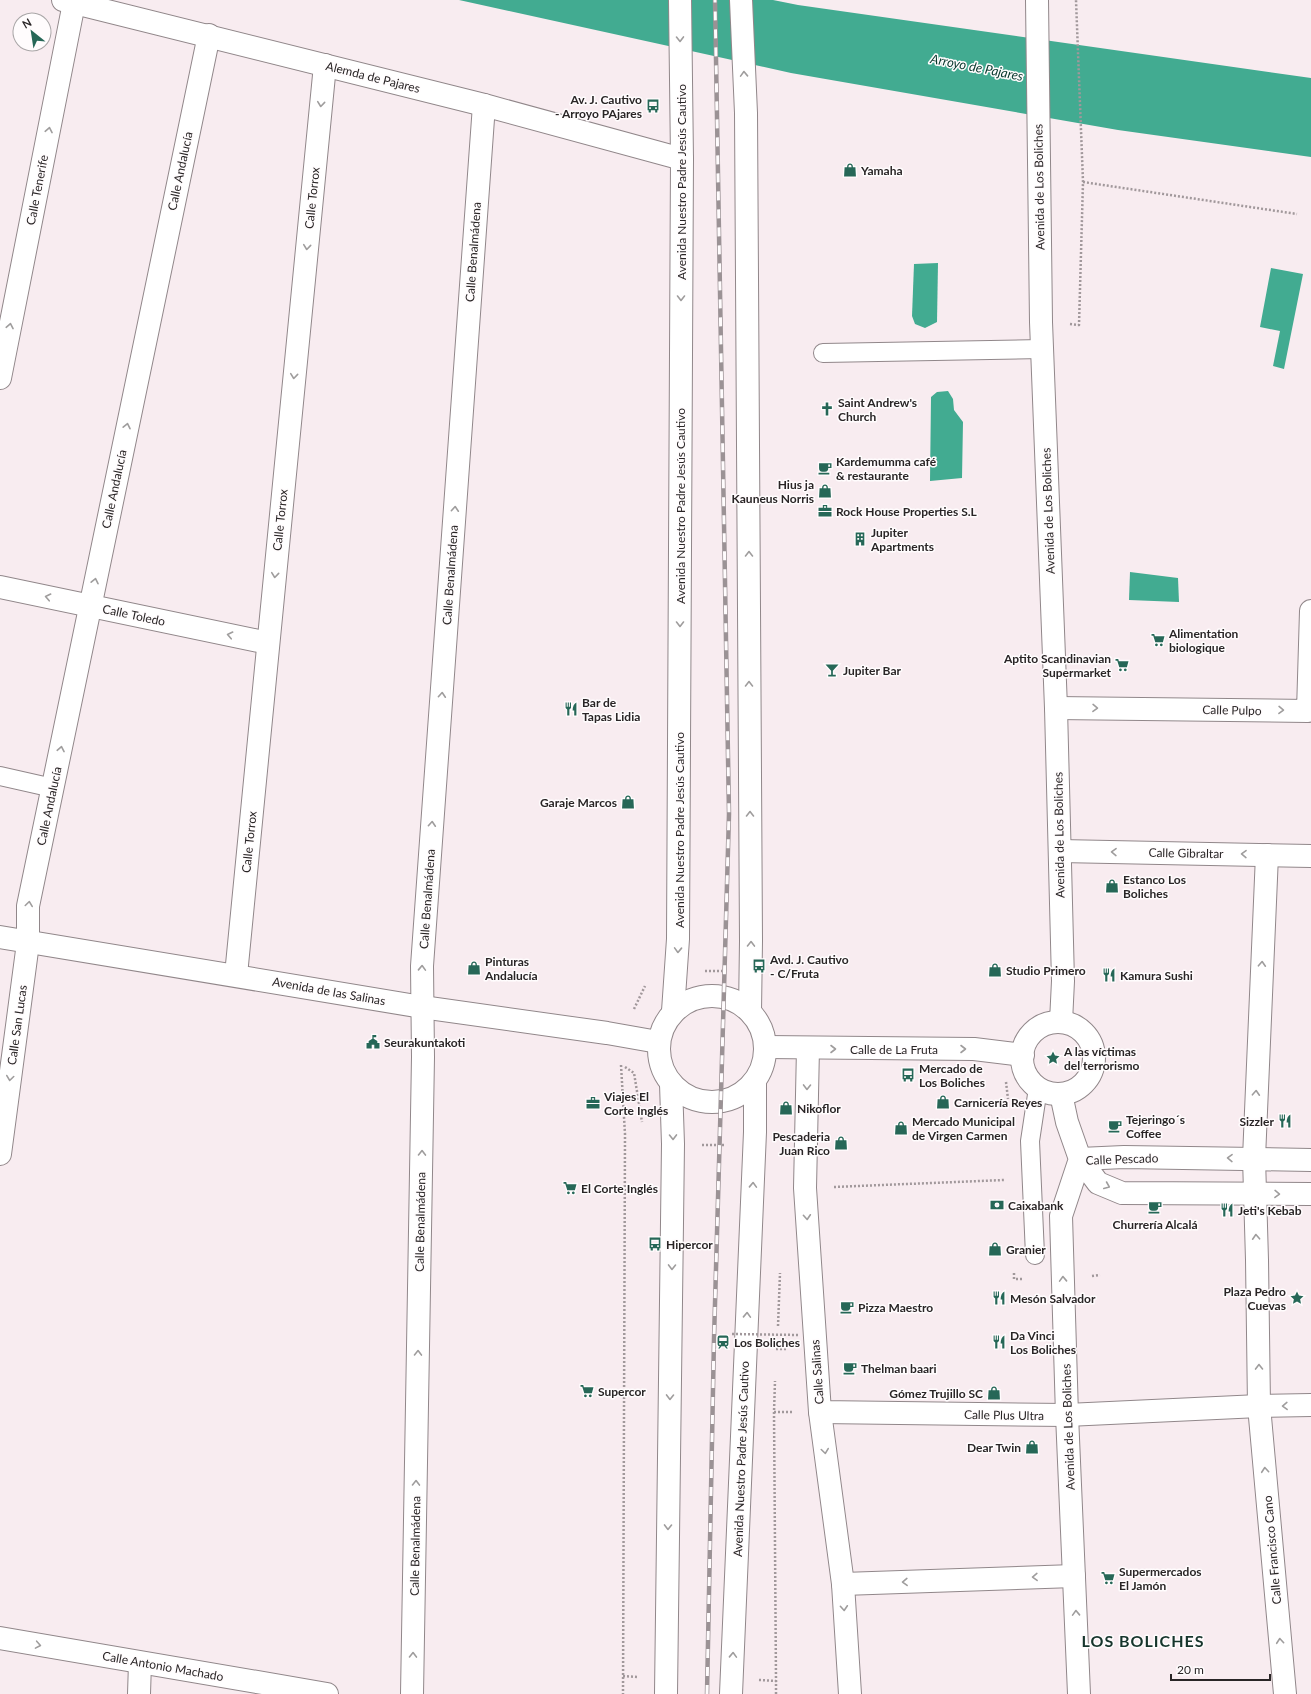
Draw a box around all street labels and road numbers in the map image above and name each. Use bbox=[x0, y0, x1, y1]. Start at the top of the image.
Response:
street label: Alemda de Pajares bbox=[324, 58, 422, 96]
street label: Avenida Nuestro Padre Jesús Cautivo bbox=[674, 84, 689, 280]
street label: Avenida de Los Boliches bbox=[1030, 124, 1048, 250]
street label: Calle Andalucía bbox=[164, 130, 196, 212]
street label: Calle Tenerife bbox=[23, 154, 51, 226]
street label: Calle Torrox bbox=[301, 166, 323, 230]
street label: Calle Benalmádena bbox=[462, 202, 484, 302]
street label: Avenida Nuestro Padre Jesús Cautivo bbox=[673, 408, 688, 604]
street label: Calle Andalucía bbox=[98, 448, 130, 530]
street label: Avenida de Los Boliches bbox=[1038, 448, 1058, 574]
street label: Calle Torrox bbox=[269, 488, 291, 552]
street label: Calle Benalmádena bbox=[439, 525, 461, 625]
street label: Calle Toledo bbox=[101, 601, 167, 629]
street label: Calle Pulpo bbox=[1202, 702, 1262, 718]
street label: Avenida Nuestro Padre Jesús Cautivo bbox=[672, 732, 687, 928]
street label: Calle Andalucía bbox=[33, 765, 65, 847]
street label: Avenida de Los Boliches bbox=[1050, 772, 1068, 898]
street label: Calle Torrox bbox=[238, 810, 260, 874]
street label: Calle Gibraltar bbox=[1148, 845, 1224, 861]
street label: Calle Benalmádena bbox=[416, 849, 438, 949]
street label: Avenida de las Salinas bbox=[271, 974, 387, 1008]
street label: Calle San Lucas bbox=[4, 984, 30, 1066]
street label: Calle de La Fruta bbox=[850, 1042, 938, 1057]
street label: Calle Pescado bbox=[1085, 1150, 1159, 1168]
street label: Calle Benalmádena bbox=[412, 1172, 428, 1272]
street label: Calle Salinas bbox=[807, 1339, 827, 1405]
street label: Avenida Nuestro Padre Jesús Cautivo bbox=[730, 1361, 752, 1557]
street label: Avenida de Los Boliches bbox=[1058, 1364, 1078, 1490]
street label: Calle Plus Ultra bbox=[964, 1407, 1044, 1423]
street label: Calle Francisco Cano bbox=[1260, 1495, 1284, 1605]
street label: Calle Benalmádena bbox=[407, 1496, 423, 1596]
street label: Calle Antonio Machado bbox=[101, 1648, 225, 1684]

